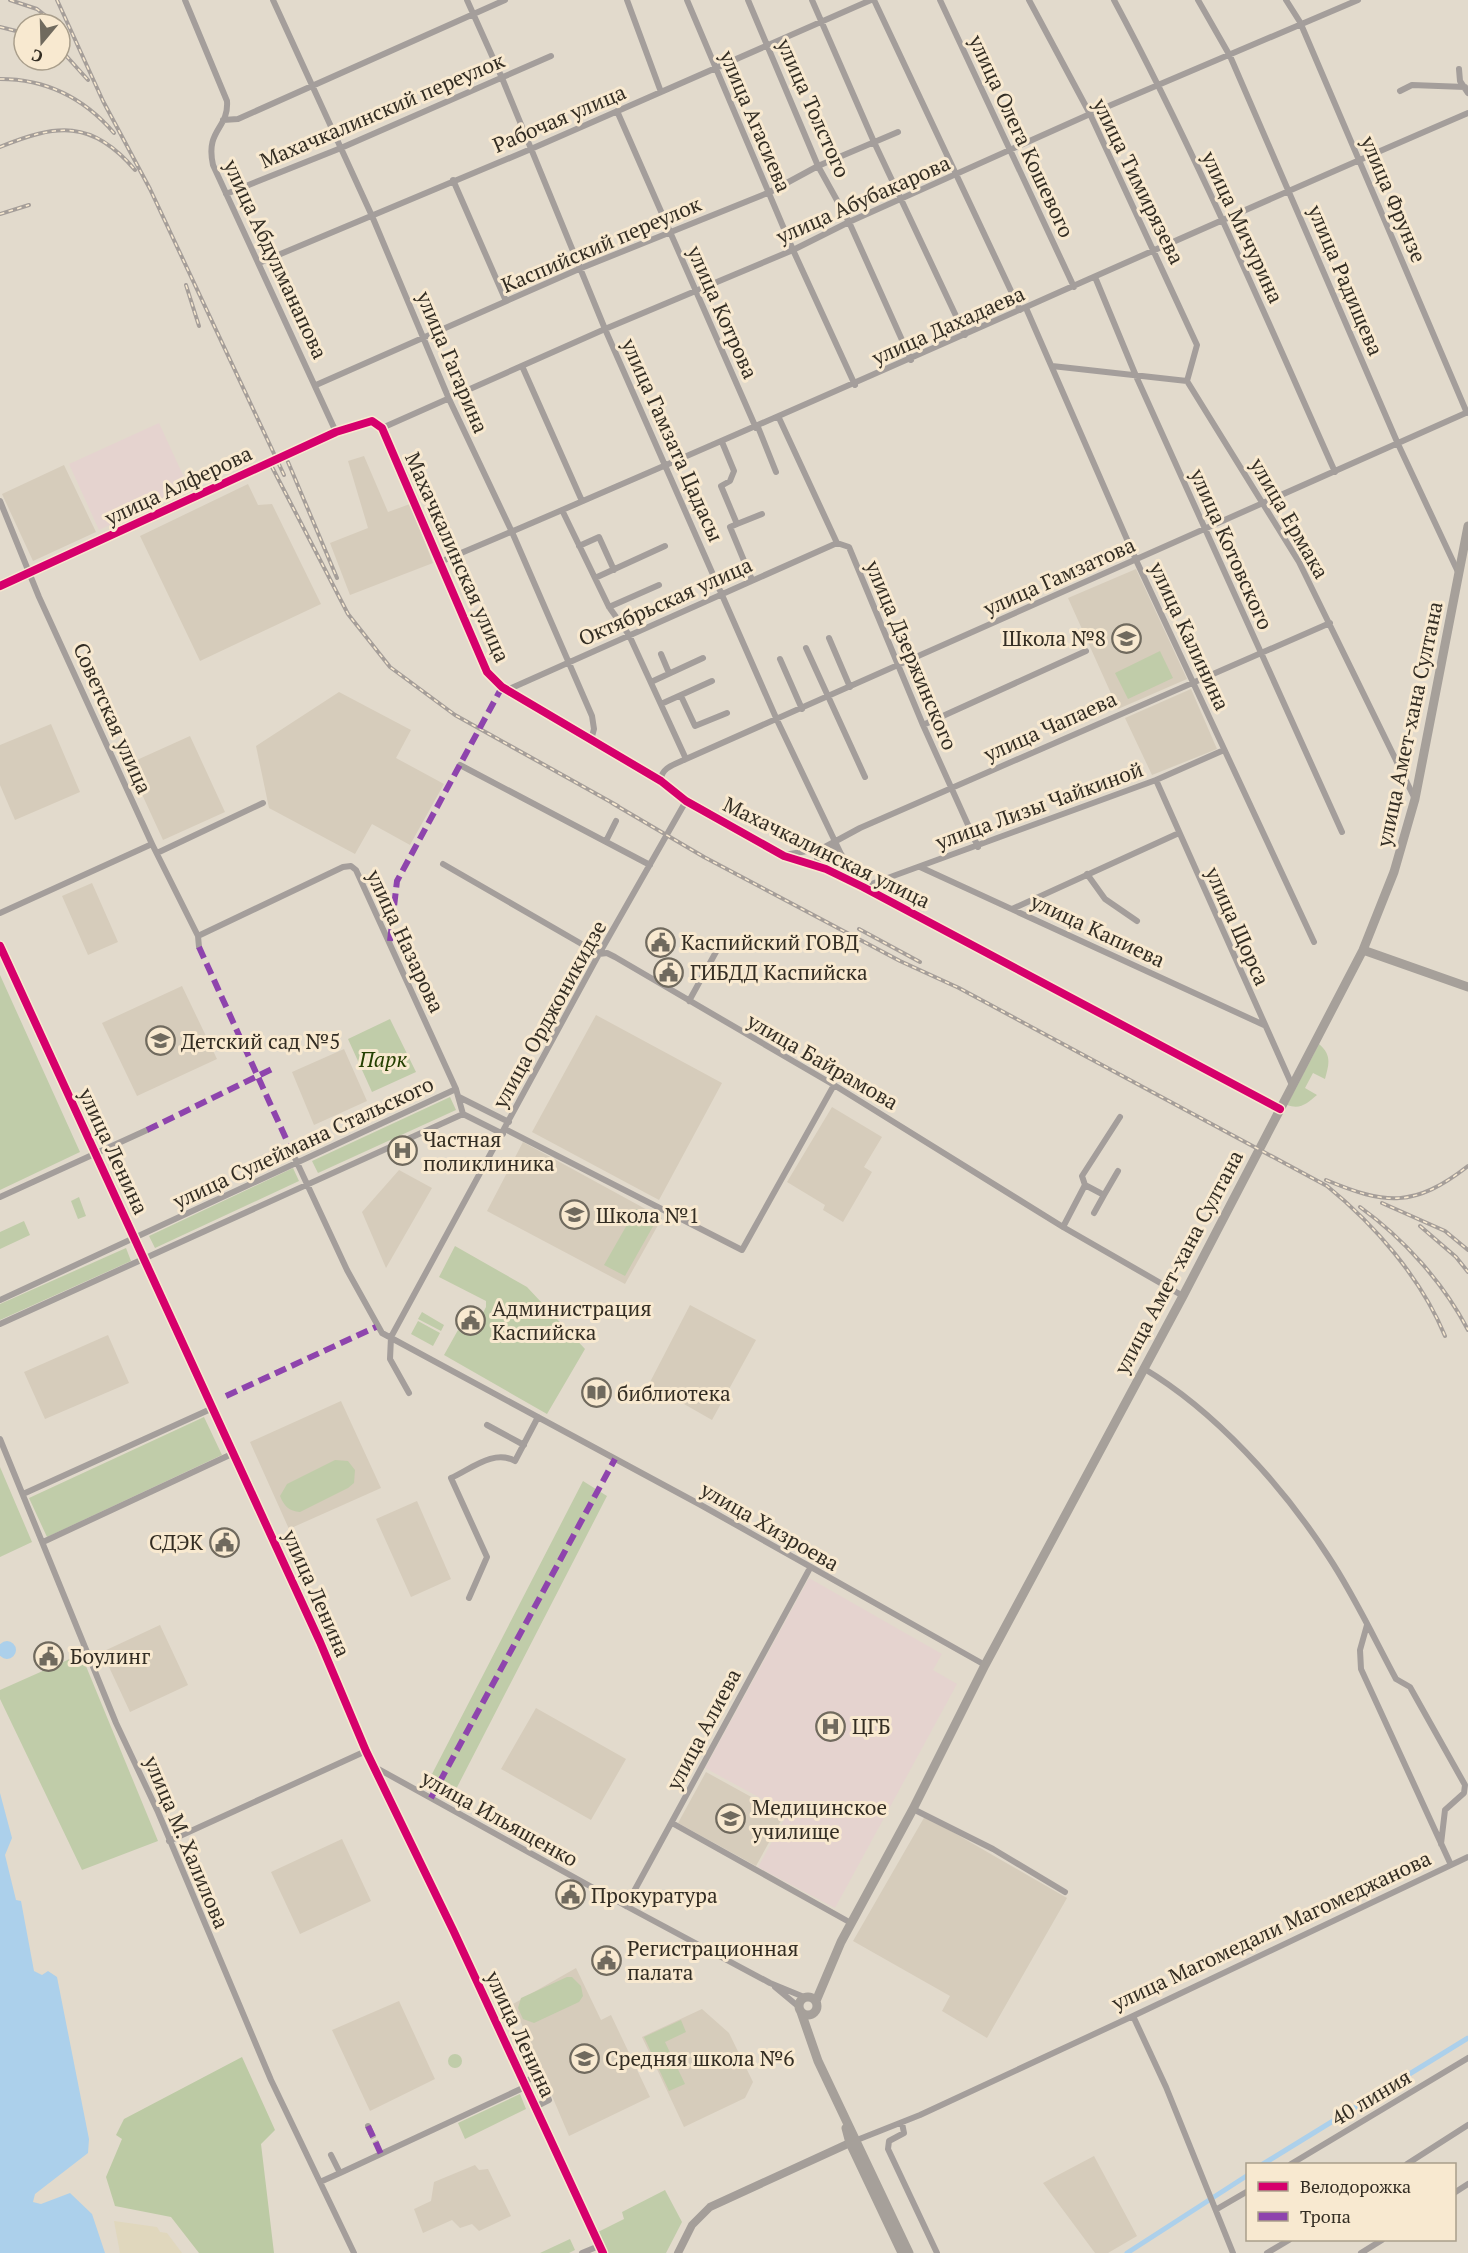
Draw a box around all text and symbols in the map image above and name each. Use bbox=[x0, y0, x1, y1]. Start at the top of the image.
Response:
north arrow bbox=[12, 12, 72, 72]
street label: улица Олега Кошевого bbox=[962, 29, 1081, 242]
street label: улица Толстого bbox=[770, 33, 857, 182]
text: С bbox=[29, 44, 46, 68]
street label: Махачкалинский переулок bbox=[255, 45, 509, 174]
street label: улица Агасиева bbox=[713, 45, 799, 197]
street label: Рабочая улица bbox=[488, 77, 630, 159]
street label: улица Тимирязева bbox=[1086, 92, 1192, 269]
street label: улица Фрунзе bbox=[1354, 130, 1433, 267]
street label: улица Мичурина bbox=[1195, 146, 1291, 308]
street label: улица Абубакарова bbox=[771, 148, 955, 250]
street label: улица Абдулманапова bbox=[217, 154, 335, 364]
street label: Каспийский переулок bbox=[497, 189, 706, 299]
street label: улица Радищева bbox=[1301, 200, 1390, 360]
street label: улица Котрова bbox=[681, 240, 765, 383]
street label: улица Дахадаева bbox=[866, 279, 1029, 372]
street label: улица Гагарина bbox=[410, 286, 496, 438]
street label: улица Гамзата Цадасы bbox=[615, 333, 731, 546]
street label: улица Алферова bbox=[99, 438, 256, 532]
street label: Махачкалинская улица bbox=[399, 448, 517, 667]
street label: улица Ермака bbox=[1244, 452, 1336, 584]
street label: улица Котовского bbox=[1184, 463, 1280, 634]
street label: улица Гамзатова bbox=[978, 530, 1140, 622]
street label: Октябрьская улица bbox=[574, 550, 757, 652]
street label: улица Дзержинского bbox=[859, 555, 965, 754]
street label: улица Калинина bbox=[1143, 556, 1237, 715]
street label: улица Амет-хана Султана bbox=[1369, 598, 1449, 850]
school or university icon: Школа №8 bbox=[1111, 622, 1143, 654]
place label: Школа №8 bbox=[1002, 624, 1106, 652]
street label: Советская улица bbox=[67, 638, 159, 798]
street label: улица Чапаева bbox=[978, 684, 1121, 768]
street label: улица Лизы Чайкиной bbox=[931, 754, 1147, 856]
street label: Махачкалинская улица bbox=[719, 790, 935, 915]
street label: улица Щорса bbox=[1199, 861, 1277, 990]
street label: улица Назарова bbox=[360, 864, 452, 1017]
street label: улица Капиева bbox=[1025, 886, 1170, 974]
street label: улица Орджоникидзе bbox=[485, 915, 612, 1114]
public building icon: Каспийский ГОВД bbox=[644, 926, 676, 958]
place label: Каспийский ГОВД bbox=[681, 928, 860, 956]
public building icon: ГИБДД Каспийска bbox=[653, 956, 685, 988]
place label: ГИБДД Каспийска bbox=[690, 958, 868, 986]
street label: улица Байрамова bbox=[741, 1006, 904, 1116]
school or university icon: Детский сад №5 bbox=[144, 1025, 176, 1057]
place label: Детский сад №5 bbox=[181, 1027, 340, 1055]
park label: Парк bbox=[358, 1045, 407, 1073]
street label: улица Сулеймана Стальского bbox=[167, 1069, 438, 1215]
street label: улица Ленина bbox=[72, 1082, 156, 1219]
place label: Частная поликлиника bbox=[423, 1125, 555, 1177]
hospital icon: Частная поликлиника bbox=[386, 1135, 418, 1167]
street label: улица Амет-хана Султана bbox=[1106, 1145, 1249, 1380]
school or university icon: Школа №1 bbox=[559, 1199, 591, 1231]
place label: Школа №1 bbox=[596, 1201, 700, 1229]
place label: Администрация Каспийска bbox=[492, 1294, 652, 1346]
public building icon: Администрация Каспийска bbox=[455, 1304, 487, 1336]
library icon: библиотека bbox=[580, 1377, 612, 1409]
place label: библиотека bbox=[617, 1379, 731, 1407]
street label: улица Хизроева bbox=[695, 1474, 845, 1577]
street label: улица Ленина bbox=[276, 1524, 358, 1661]
public building icon: СДЭК bbox=[208, 1526, 240, 1558]
place label: СДЭК bbox=[149, 1528, 203, 1556]
public building icon: Боулинг bbox=[33, 1640, 65, 1672]
place label: Боулинг bbox=[70, 1642, 150, 1670]
street label: улица Алиева bbox=[659, 1663, 747, 1795]
hospital icon: ЦГБ bbox=[815, 1710, 847, 1742]
place label: ЦГБ bbox=[852, 1712, 891, 1740]
street label: улица М. Халилова bbox=[138, 1750, 236, 1933]
street label: улица Ильященко bbox=[416, 1763, 583, 1873]
place label: Медицинское училище bbox=[751, 1793, 887, 1845]
school or university icon: Медицинское училище bbox=[715, 1803, 747, 1835]
street label: улица Магомедали Магомеджановa bbox=[1106, 1843, 1435, 2017]
public building icon: Прокуратура bbox=[554, 1879, 586, 1911]
place label: Прокуратура bbox=[591, 1881, 718, 1909]
place label: Регистрационная палата bbox=[627, 1934, 799, 1986]
public building icon: Регистрационная палата bbox=[590, 1944, 622, 1976]
street label: улица Ленина bbox=[479, 1965, 563, 2102]
school or university icon: Средняя школа №6 bbox=[568, 2042, 600, 2074]
place label: Средняя школа №6 bbox=[605, 2044, 795, 2072]
street label: 40 линия bbox=[1326, 2062, 1416, 2132]
legend bbox=[1246, 2163, 1456, 2241]
text: Велодорожка bbox=[1300, 2174, 1411, 2198]
text: Тропа bbox=[1300, 2204, 1351, 2228]

